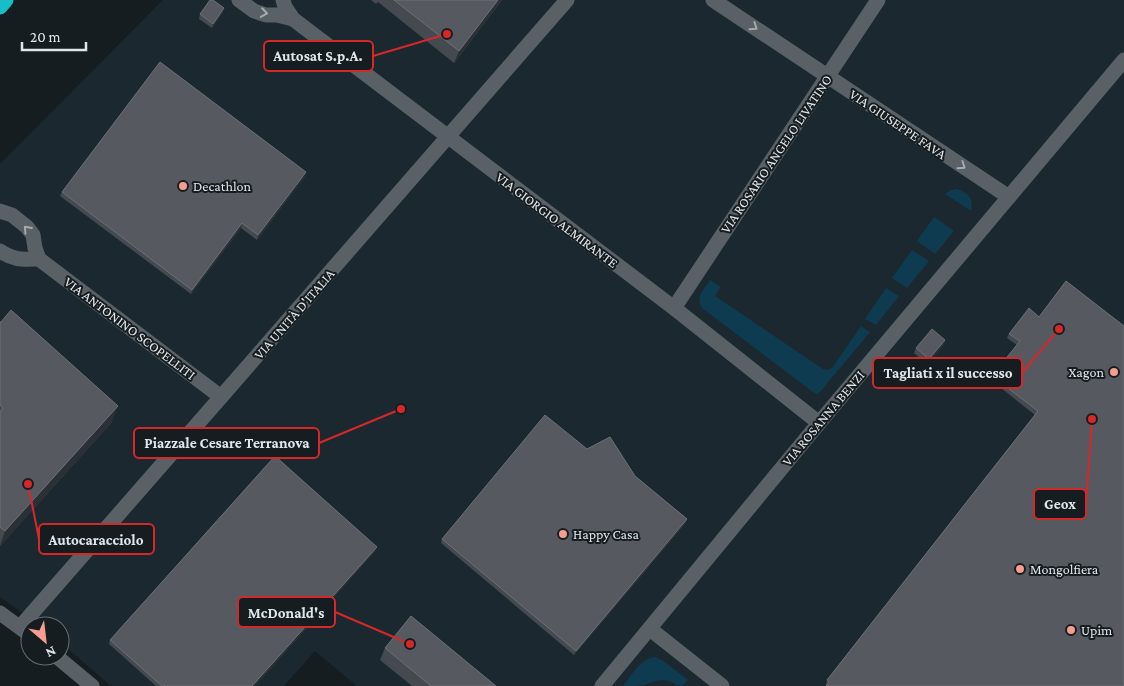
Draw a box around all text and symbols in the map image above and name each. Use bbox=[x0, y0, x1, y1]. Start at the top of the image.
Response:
one-way arrow bbox=[260, 8, 269, 18]
scale bar bbox=[22, 20, 86, 52]
one-way arrow bbox=[748, 21, 757, 30]
text: 20 m bbox=[30, 29, 61, 45]
callout: Autosat S.p.A. bbox=[264, 41, 373, 71]
text: Autosat S.p.A. bbox=[272, 48, 363, 64]
street label: VIA ROSARIO ANGELO LIVATINO bbox=[717, 72, 835, 236]
street label: VIA GIUSEPPE FAVA bbox=[847, 86, 949, 162]
one-way arrow bbox=[956, 160, 965, 169]
street label: VIA GIORGIO ALMIRANTE bbox=[493, 169, 621, 271]
place label: Decathlon bbox=[193, 178, 252, 194]
marker: Decathlon bbox=[177, 180, 189, 192]
one-way arrow bbox=[24, 225, 33, 234]
street label: VIA UNITÀ D'ITALIA bbox=[251, 266, 338, 362]
street label: VIA ANTONINO SCOPELLITI bbox=[61, 273, 199, 383]
callout: Tagliati x il successo bbox=[873, 358, 1022, 388]
place label: Xagon bbox=[1069, 364, 1104, 380]
text: Tagliati x il successo bbox=[883, 365, 1013, 381]
marker: Xagon bbox=[1108, 366, 1120, 378]
street label: VIA ROSANNA BENZI bbox=[779, 367, 867, 469]
callout: Piazzale Cesare Terranova bbox=[134, 428, 319, 458]
text: Piazzale Cesare Terranova bbox=[144, 435, 310, 451]
callout: Geox bbox=[1034, 489, 1086, 519]
text: Geox bbox=[1044, 496, 1076, 512]
callout: Autocaracciolo bbox=[39, 524, 154, 554]
place label: Happy Casa bbox=[573, 526, 640, 542]
marker: Happy Casa bbox=[557, 528, 569, 540]
text: Autocaracciolo bbox=[47, 532, 144, 548]
place label: Mongolfiera bbox=[1030, 561, 1099, 577]
marker: Mongolfiera bbox=[1014, 563, 1026, 575]
callout: McDonald's bbox=[238, 597, 335, 627]
text: McDonald's bbox=[248, 605, 324, 621]
north arrow bbox=[20, 616, 70, 666]
place label: Upim bbox=[1081, 622, 1112, 638]
marker: Upim bbox=[1065, 624, 1077, 636]
text: N bbox=[43, 643, 59, 662]

